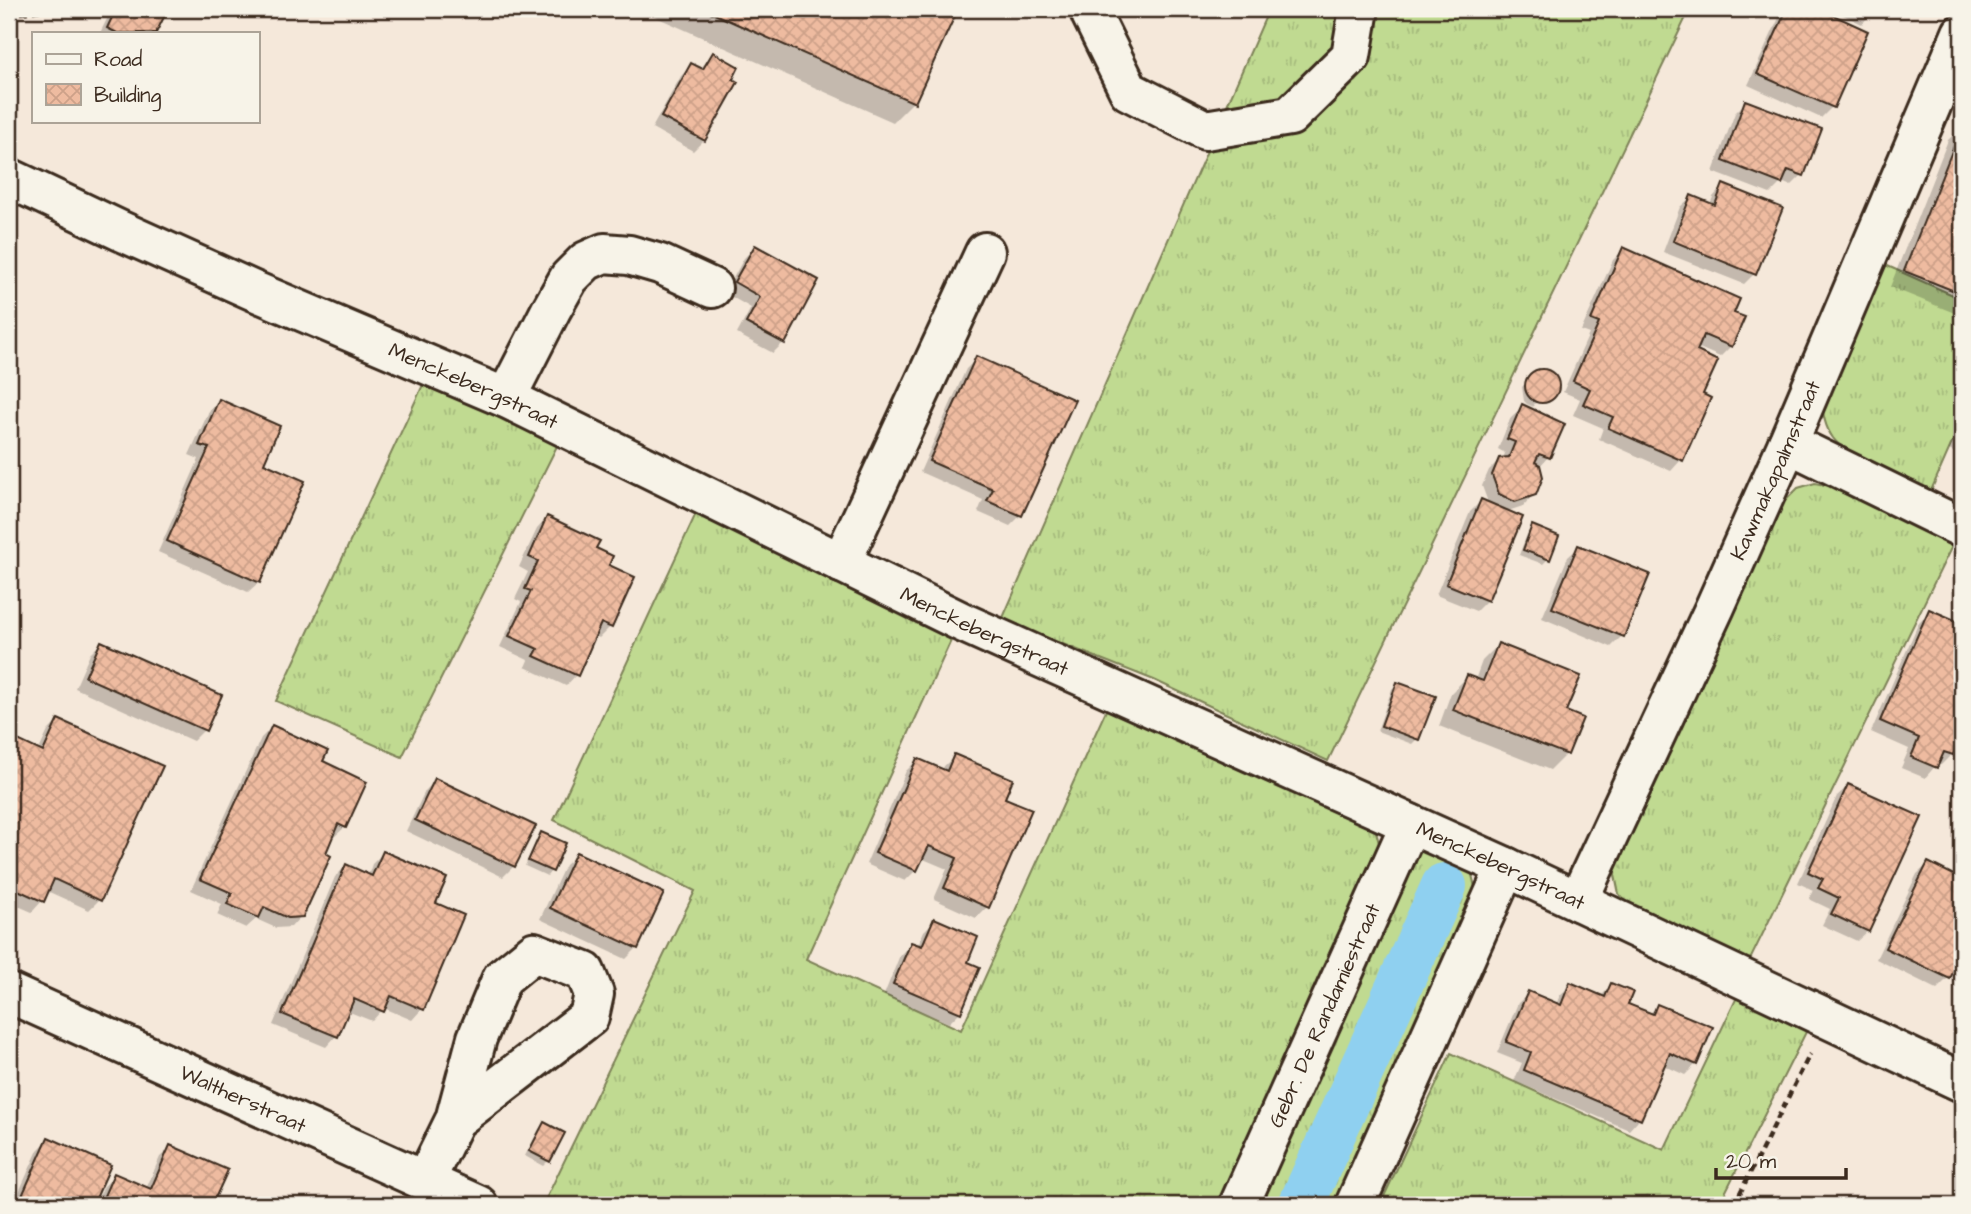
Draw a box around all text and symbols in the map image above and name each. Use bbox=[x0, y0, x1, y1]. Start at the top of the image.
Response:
legend bbox=[32, 32, 259, 122]
text: Road bbox=[94, 45, 142, 74]
text: Building bbox=[94, 81, 162, 112]
street label: Menckebergstraat bbox=[384, 336, 564, 437]
street label: Kawmakapalmstraat bbox=[1724, 375, 1828, 565]
street label: Menckebergstraat bbox=[895, 580, 1074, 684]
street label: Menckebergstraat bbox=[1412, 815, 1590, 918]
street label: Gebr. De Randamiestraat bbox=[1262, 898, 1388, 1132]
street label: Waltherstraat bbox=[175, 1058, 311, 1141]
scale bar bbox=[1716, 1137, 1845, 1181]
text: 20 m bbox=[1726, 1147, 1777, 1176]

